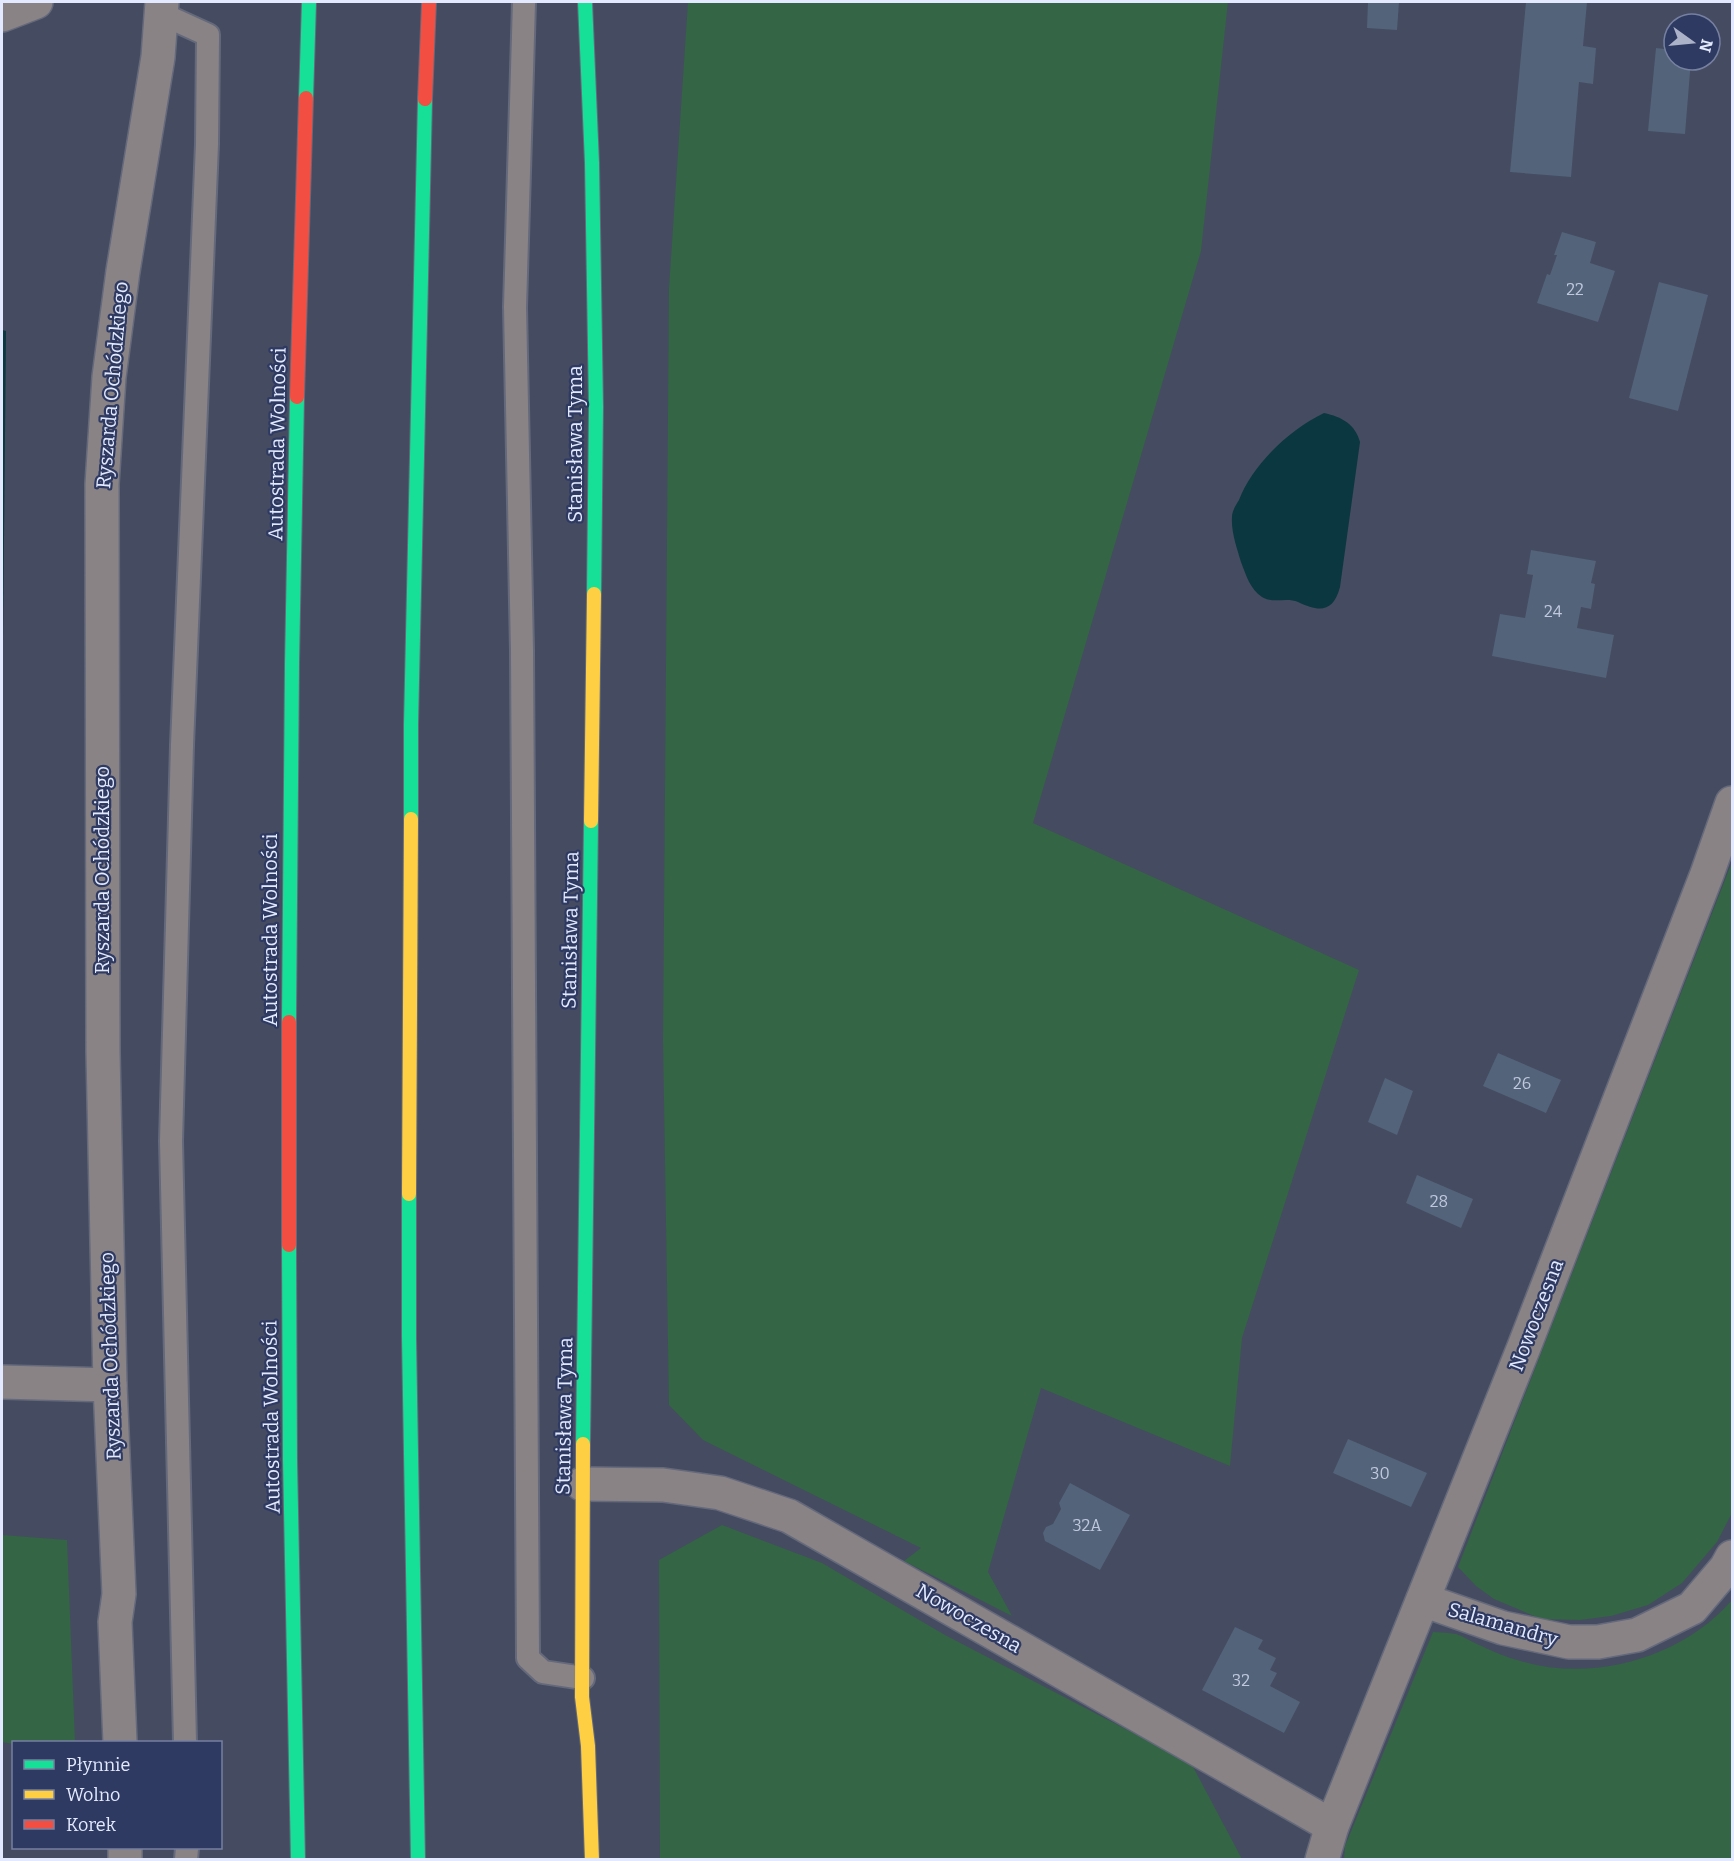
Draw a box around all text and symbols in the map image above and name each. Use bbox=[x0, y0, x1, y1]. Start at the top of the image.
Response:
north arrow bbox=[1662, 12, 1722, 72]
text: N bbox=[1695, 37, 1717, 54]
street label: Ryszarda Ochódzkiego bbox=[91, 280, 133, 490]
house number: 22 bbox=[1566, 280, 1584, 299]
street label: Autostrada Wolności bbox=[263, 347, 291, 541]
street label: Stanisława Tyma bbox=[563, 365, 587, 523]
house number: 24 bbox=[1544, 602, 1563, 621]
street label: Ryszarda Ochódzkiego bbox=[90, 766, 114, 974]
street label: Autostrada Wolności bbox=[258, 833, 282, 1027]
street label: Stanisława Tyma bbox=[557, 851, 583, 1009]
house number: 26 bbox=[1513, 1074, 1531, 1093]
house number: 28 bbox=[1430, 1192, 1448, 1211]
street label: Ryszarda Ochódzkiego bbox=[94, 1252, 126, 1460]
street label: Nowoczesna bbox=[1504, 1256, 1568, 1374]
street label: Autostrada Wolności bbox=[257, 1320, 285, 1514]
street label: Stanisława Tyma bbox=[551, 1337, 577, 1495]
house number: 30 bbox=[1370, 1464, 1390, 1483]
house number: 32A bbox=[1072, 1516, 1102, 1535]
street label: Nowoczesna bbox=[912, 1578, 1026, 1658]
street label: Salamandry bbox=[1445, 1597, 1561, 1651]
house number: 32 bbox=[1232, 1671, 1250, 1690]
legend bbox=[12, 1741, 222, 1849]
text: Płynnie bbox=[66, 1754, 130, 1776]
text: Wolno bbox=[66, 1784, 120, 1806]
text: Korek bbox=[66, 1814, 117, 1836]

